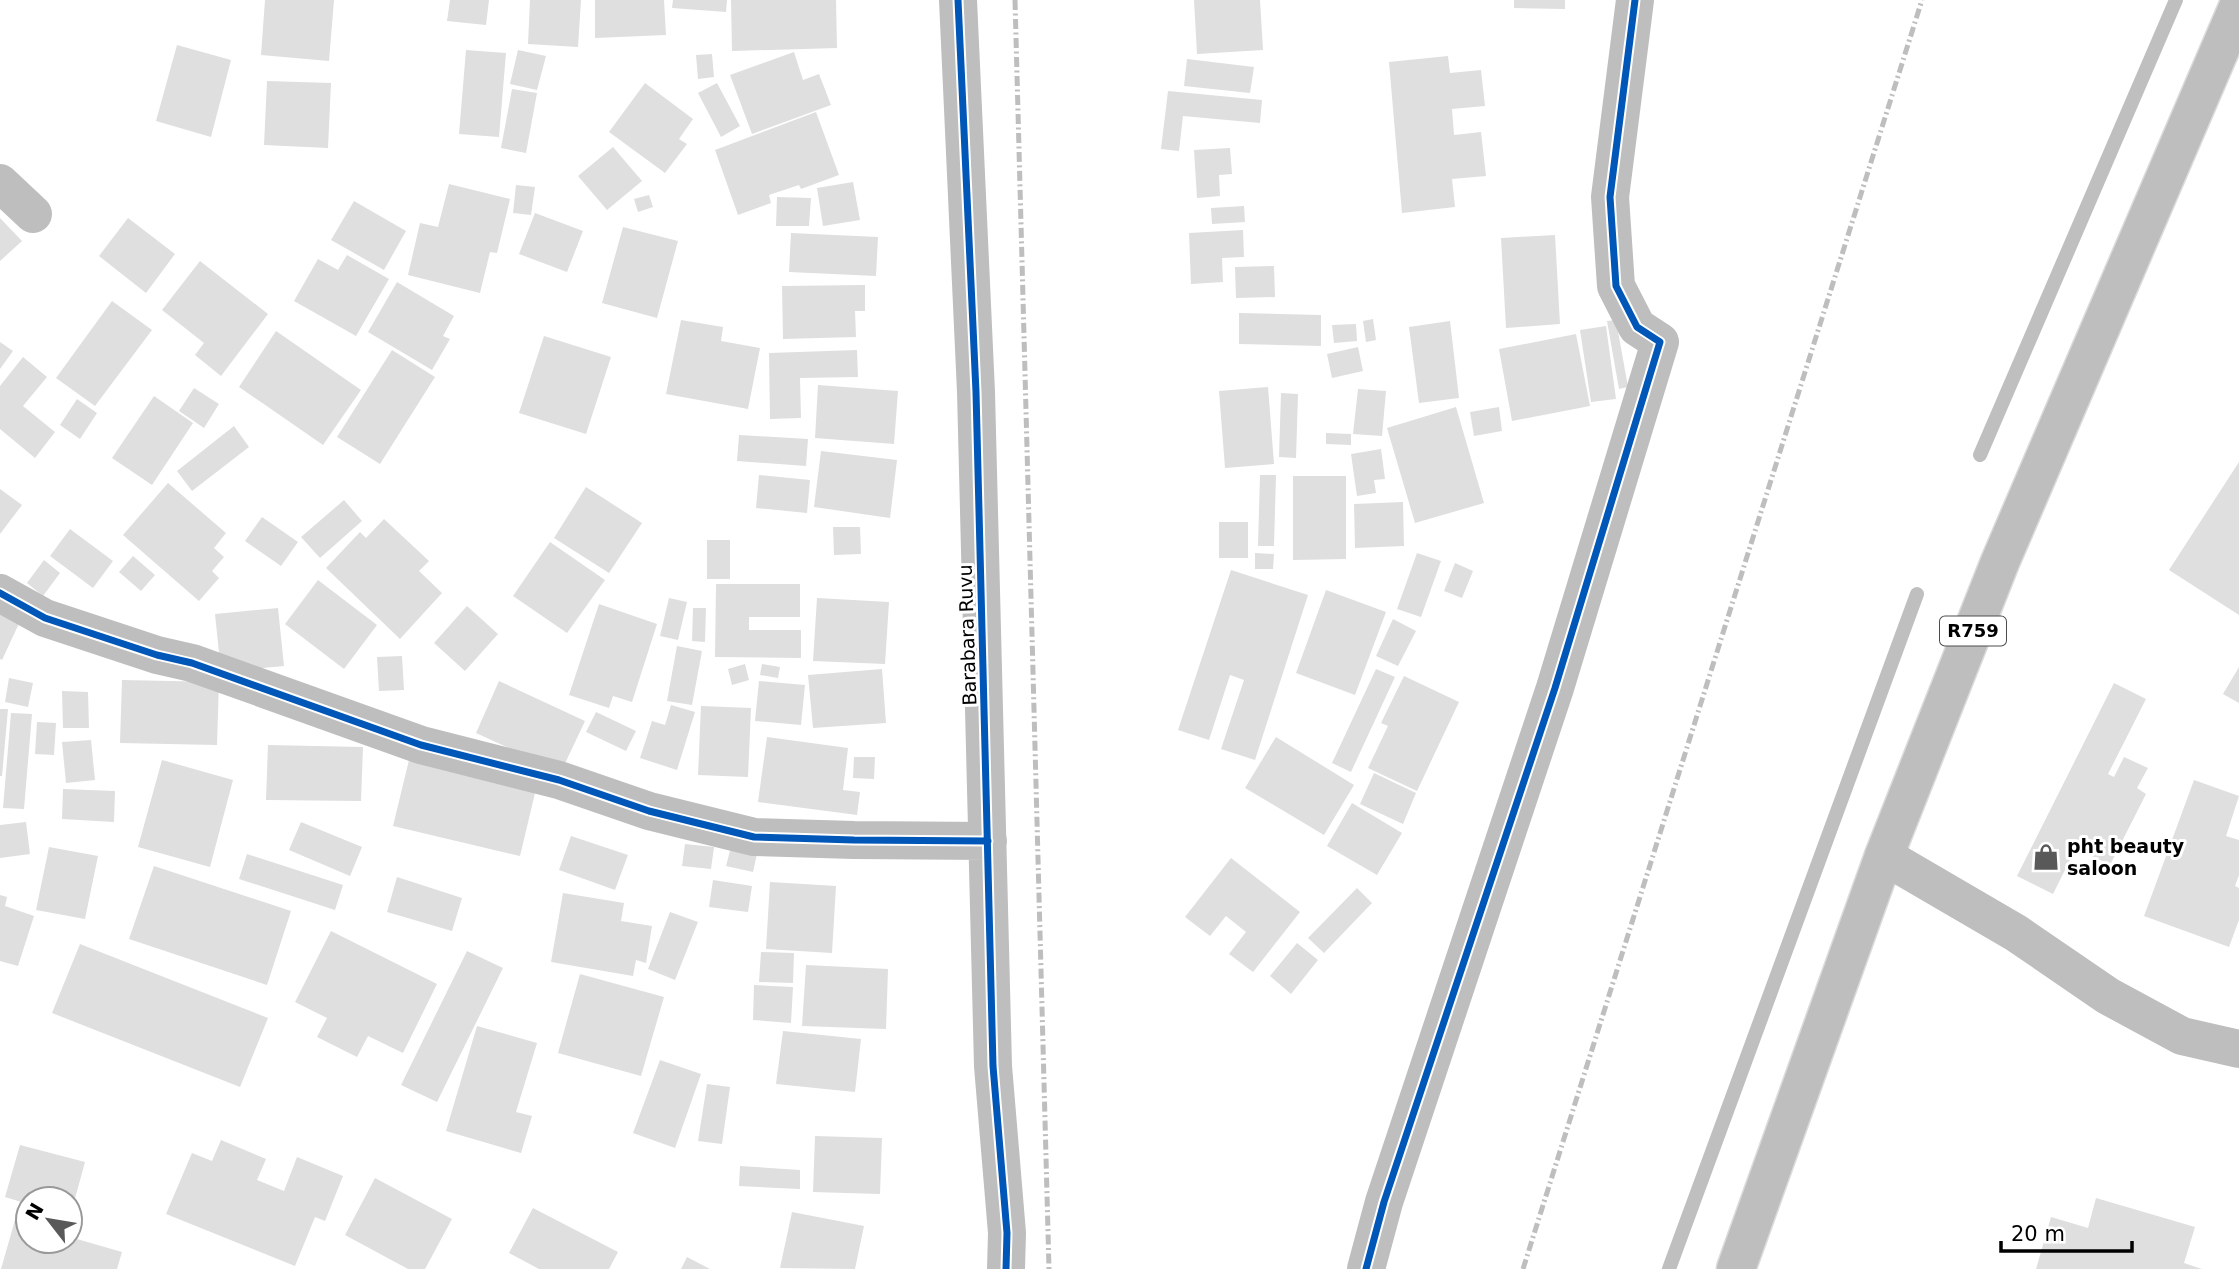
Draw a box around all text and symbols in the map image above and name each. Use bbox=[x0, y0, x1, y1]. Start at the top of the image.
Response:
street label: Barabara Ruvu bbox=[954, 564, 980, 706]
road number: R759 bbox=[1940, 616, 2006, 646]
place label: pht beauty saloon bbox=[2067, 835, 2185, 879]
shop icon: pht beauty saloon bbox=[2031, 842, 2061, 872]
north arrow bbox=[14, 1185, 84, 1255]
text: N bbox=[21, 1199, 48, 1224]
scale bar bbox=[2001, 1210, 2132, 1254]
text: 20 m bbox=[2011, 1222, 2065, 1246]

